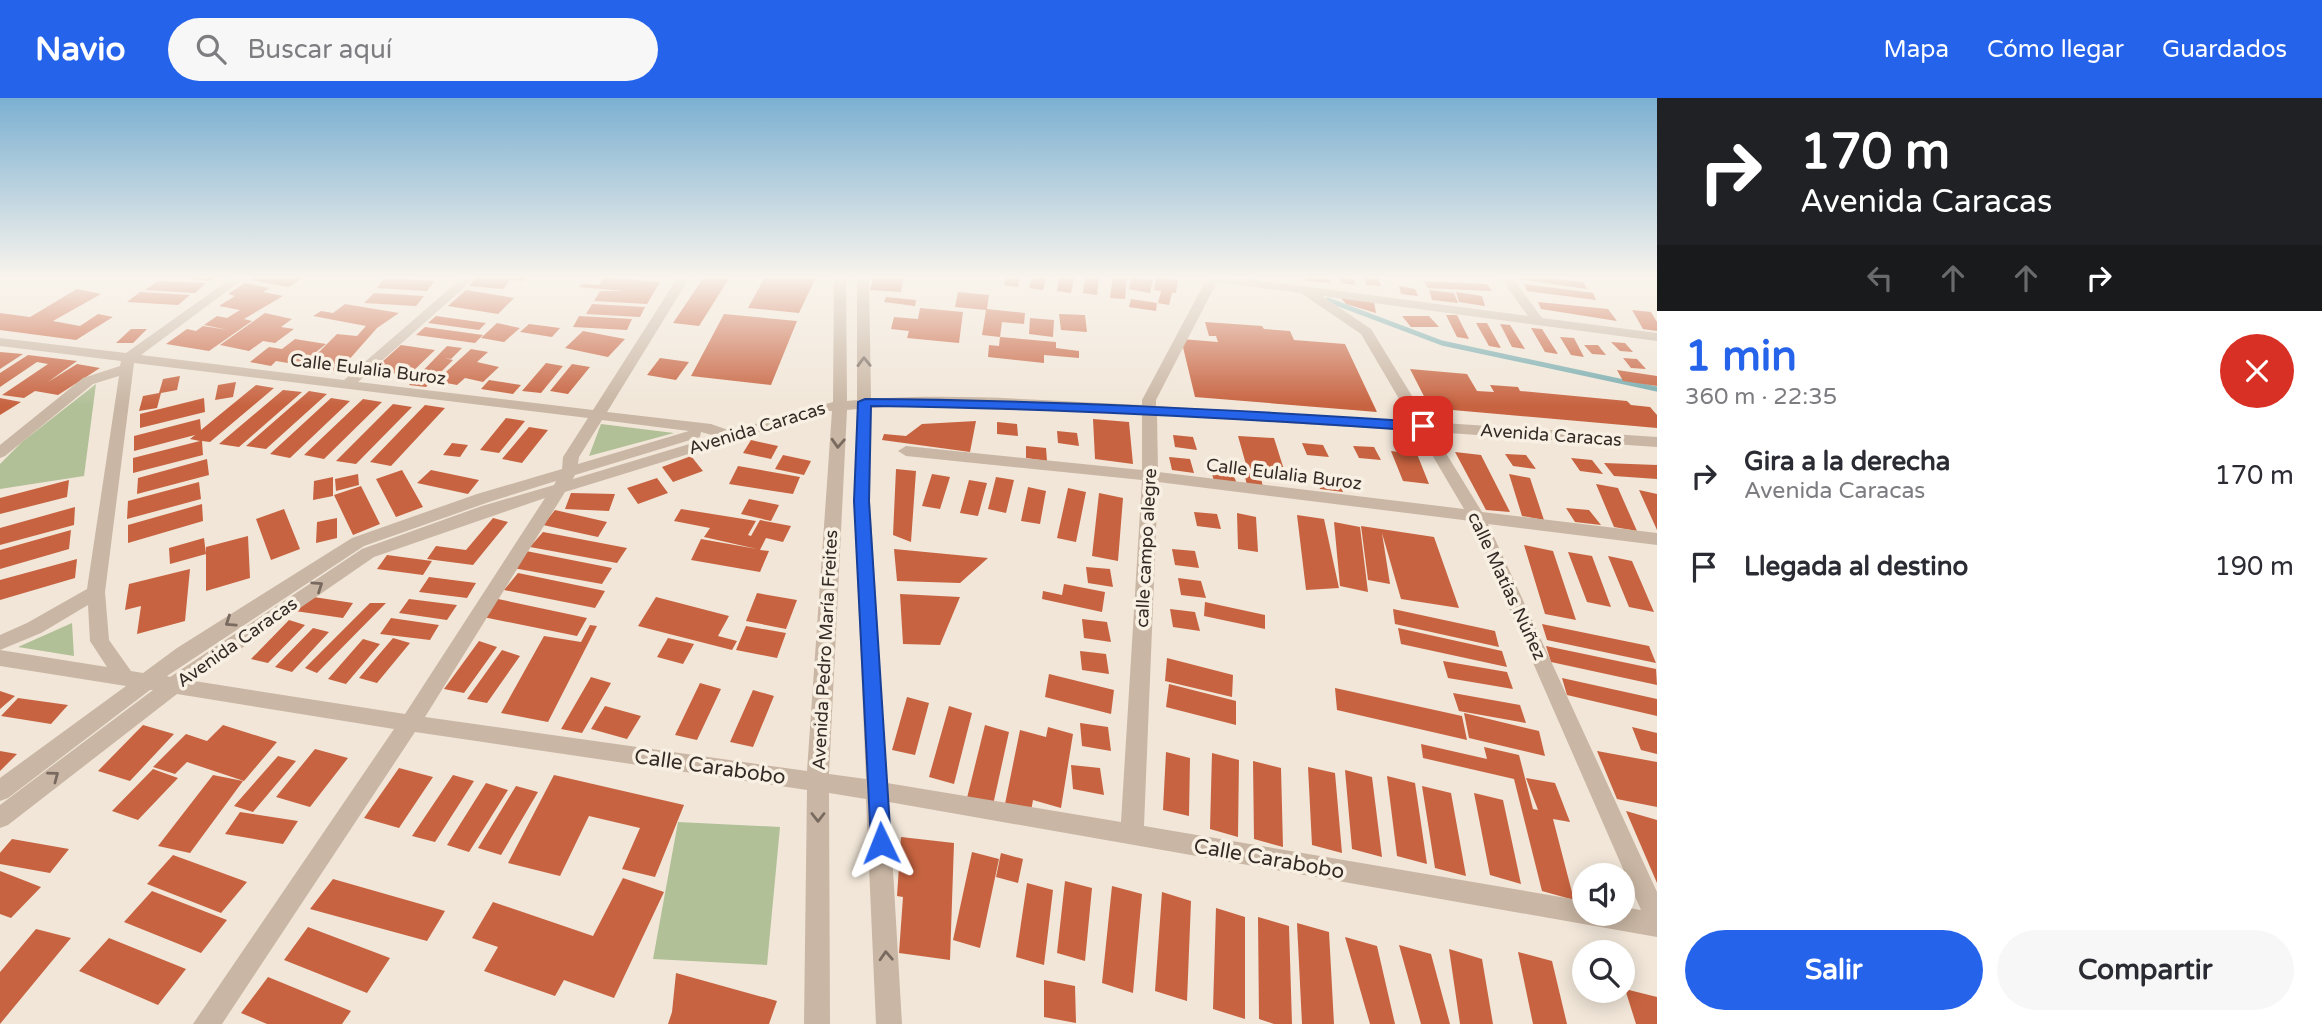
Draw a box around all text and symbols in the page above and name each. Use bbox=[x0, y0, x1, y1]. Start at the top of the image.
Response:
search box bbox=[168, 18, 658, 81]
text: Navio bbox=[35, 30, 126, 69]
icon: search bbox=[192, 30, 230, 68]
text: Buscar aquí bbox=[248, 34, 392, 65]
text: Mapa bbox=[1884, 35, 1949, 64]
text: Cómo llegar bbox=[1987, 35, 2124, 64]
text: Guardados bbox=[2162, 35, 2287, 64]
text: 170 m bbox=[1800, 123, 1950, 182]
icon: right bbox=[1685, 126, 1776, 217]
text: Avenida Caracas bbox=[1800, 183, 2052, 221]
icon: left bbox=[1861, 259, 1899, 297]
icon: ahead bbox=[1934, 259, 1972, 297]
icon: ahead bbox=[2007, 259, 2045, 297]
icon: right bbox=[2080, 259, 2118, 297]
text: 1 min bbox=[1685, 331, 1797, 382]
button: close bbox=[2220, 334, 2294, 408]
street label: Calle Eulalia Buroz bbox=[289, 349, 447, 389]
one-way arrow bbox=[856, 356, 871, 367]
text: 360 m · 22:35 bbox=[1685, 383, 1837, 411]
pin bbox=[1393, 396, 1453, 456]
street label: Avenida Caracas bbox=[686, 397, 828, 459]
icon: arrive bbox=[1404, 407, 1442, 445]
street label: Avenida Caracas bbox=[1479, 419, 1623, 451]
one-way arrow bbox=[830, 438, 845, 449]
text: Gira a la derecha bbox=[1744, 446, 1950, 477]
street label: Calle Eulalia Buroz bbox=[1205, 454, 1363, 494]
icon: right bbox=[1685, 457, 1723, 495]
text: 170 m bbox=[2214, 460, 2294, 491]
street label: calle campo alegre bbox=[1131, 468, 1161, 628]
text: Avenida Caracas bbox=[1744, 477, 1925, 505]
street label: calle Matías Núñez bbox=[1463, 508, 1551, 664]
street label: Avenida Pedro María Freites bbox=[808, 529, 842, 771]
icon: arrive bbox=[1685, 548, 1723, 586]
text: Llegada al destino bbox=[1744, 551, 1968, 582]
text: 190 m bbox=[2214, 551, 2294, 582]
one-way arrow bbox=[310, 582, 323, 594]
street label: Avenida Caracas bbox=[173, 592, 301, 692]
one-way arrow bbox=[225, 614, 238, 626]
street label: Calle Carabobo bbox=[633, 744, 787, 790]
one-way arrow bbox=[47, 772, 59, 785]
position arrow bbox=[844, 806, 918, 880]
one-way arrow bbox=[810, 812, 826, 822]
street label: Calle Carabobo bbox=[1192, 833, 1346, 885]
map controls bbox=[1572, 863, 1635, 1003]
button: sound bbox=[1572, 863, 1635, 926]
button: Salir bbox=[1685, 930, 1983, 1010]
button: Compartir bbox=[1997, 930, 2294, 1010]
button: search bbox=[1572, 940, 1635, 1003]
one-way arrow bbox=[879, 950, 894, 961]

